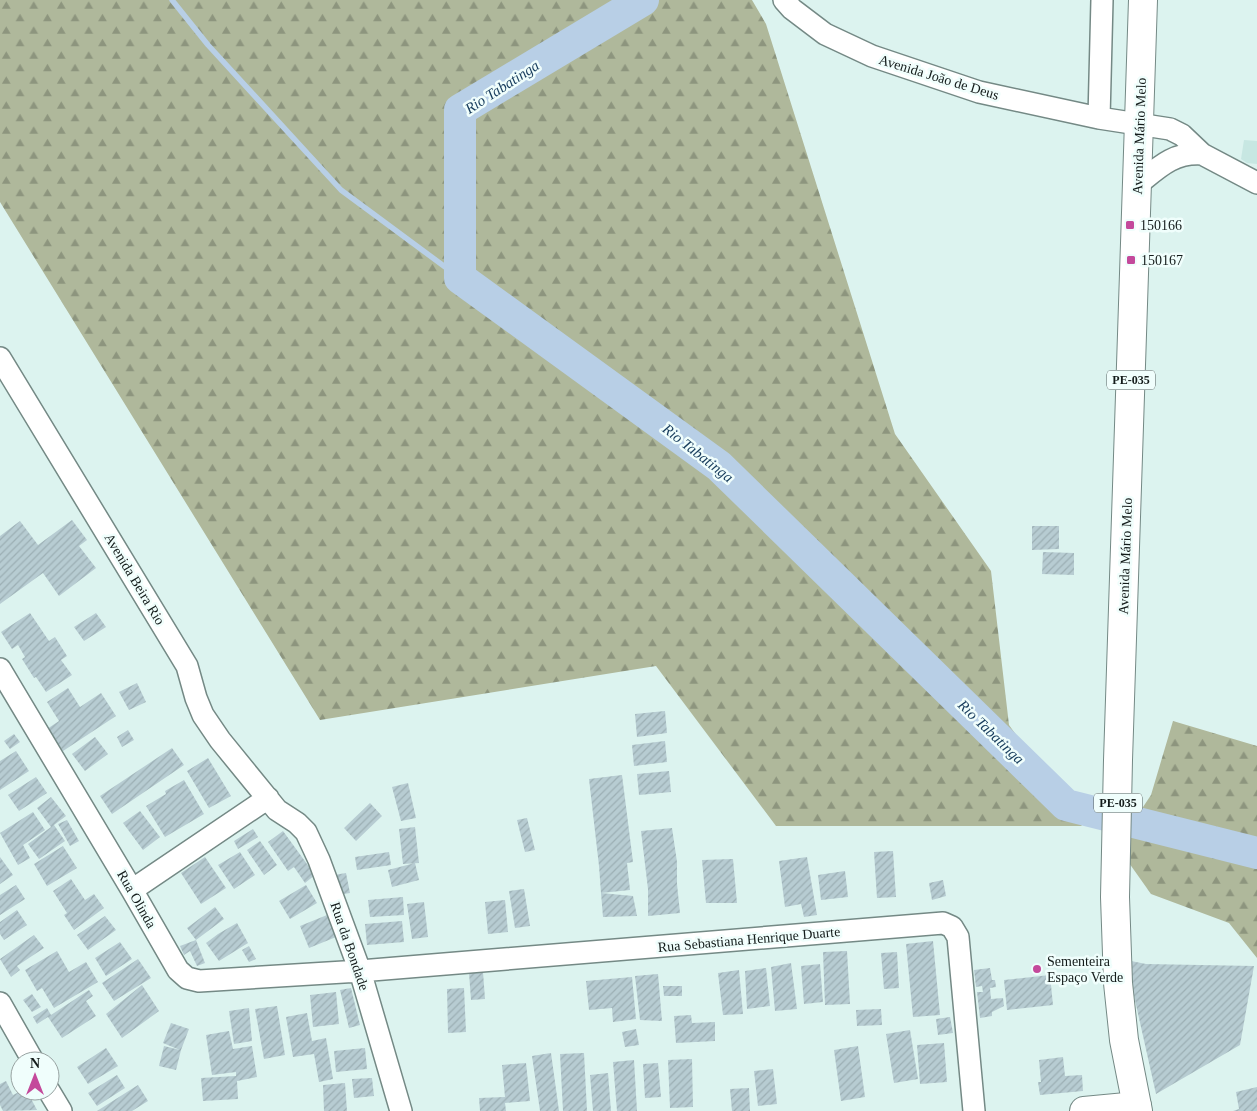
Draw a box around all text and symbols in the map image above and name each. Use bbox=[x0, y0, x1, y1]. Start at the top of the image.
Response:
street label: Avenida João de Deus bbox=[877, 52, 1001, 103]
water label: Rio Tabatinga bbox=[461, 57, 542, 117]
street label: Avenida Mário Melo bbox=[1130, 77, 1149, 195]
place label: 150166 bbox=[1140, 218, 1182, 233]
marker: 150166 bbox=[1124, 219, 1136, 231]
place label: 150167 bbox=[1141, 253, 1183, 268]
marker: 150167 bbox=[1125, 254, 1137, 266]
road number: PE-035 bbox=[1107, 370, 1155, 390]
water label: Rio Tabatinga bbox=[659, 420, 736, 485]
street label: Avenida Mário Melo bbox=[1116, 497, 1135, 615]
street label: Avenida Beira Rio bbox=[101, 531, 168, 628]
water label: Rio Tabatinga bbox=[954, 696, 1027, 767]
road number: PE-035 bbox=[1094, 794, 1142, 812]
street label: Rua Olinda bbox=[114, 868, 159, 931]
street label: Rua da Bondade bbox=[327, 900, 372, 992]
street label: Rua Sebastiana Henrique Duarte bbox=[657, 924, 841, 955]
place label: Sementeira Espaço Verde bbox=[1047, 954, 1123, 985]
marker: Sementeira Espaço Verde bbox=[1031, 963, 1043, 975]
north arrow bbox=[10, 1051, 60, 1101]
text: N bbox=[30, 1056, 40, 1071]

